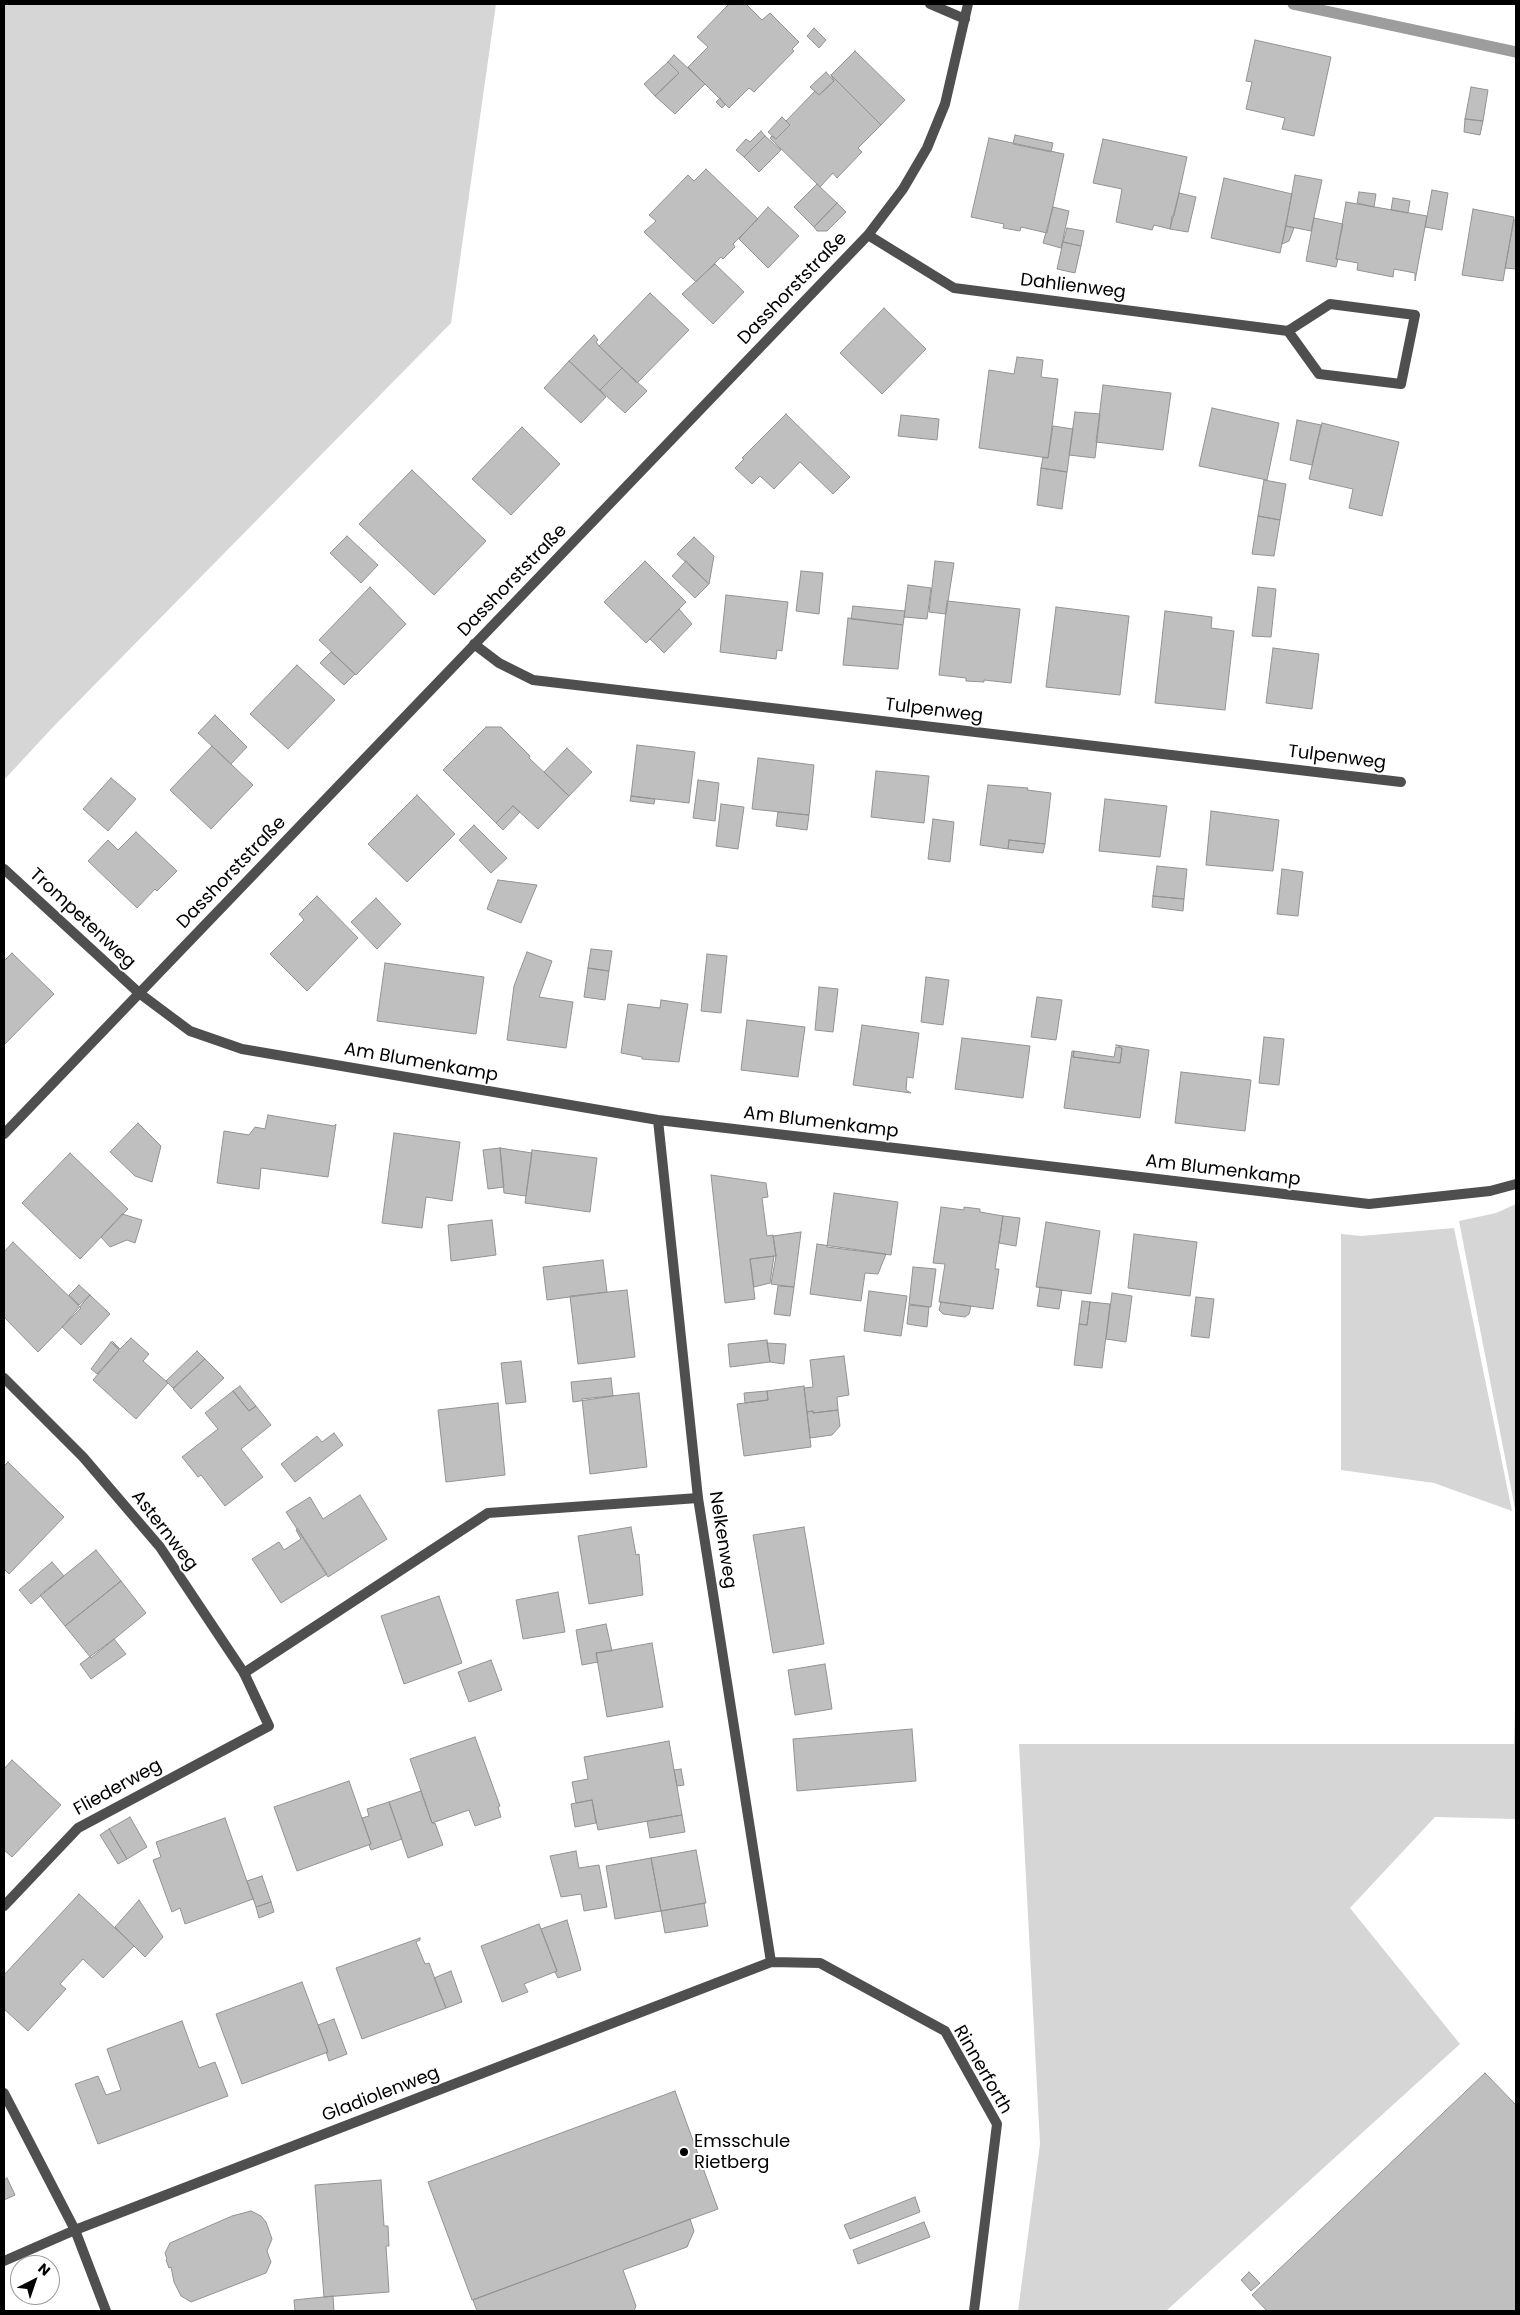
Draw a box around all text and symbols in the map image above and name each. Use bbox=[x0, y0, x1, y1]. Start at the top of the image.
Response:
street label: Dasshorststraße bbox=[734, 228, 852, 350]
street label: Dahlienweg bbox=[1019, 270, 1127, 304]
street label: Dasshorststraße bbox=[454, 520, 572, 642]
street label: Tulpenweg bbox=[884, 694, 984, 728]
street label: Tulpenweg bbox=[1287, 741, 1387, 775]
street label: Dasshorststraße bbox=[173, 812, 291, 934]
street label: Trompetenweg bbox=[24, 864, 140, 974]
street label: Am Blumenkamp bbox=[342, 1039, 500, 1087]
street label: Am Blumenkamp bbox=[742, 1103, 900, 1143]
street label: Am Blumenkamp bbox=[1144, 1151, 1302, 1191]
street label: Asternweg bbox=[126, 1487, 202, 1575]
street label: Nelkenweg bbox=[704, 1490, 740, 1590]
street label: Fliederweg bbox=[70, 1755, 166, 1821]
street label: Rinnerforth bbox=[948, 2022, 1016, 2118]
street label: Gladiolenweg bbox=[319, 2063, 443, 2127]
place label: Emsschule Rietberg bbox=[694, 2131, 790, 2174]
marker: Emsschule Rietberg bbox=[678, 2146, 690, 2158]
north arrow bbox=[10, 2255, 60, 2305]
text: N bbox=[34, 2258, 55, 2280]

